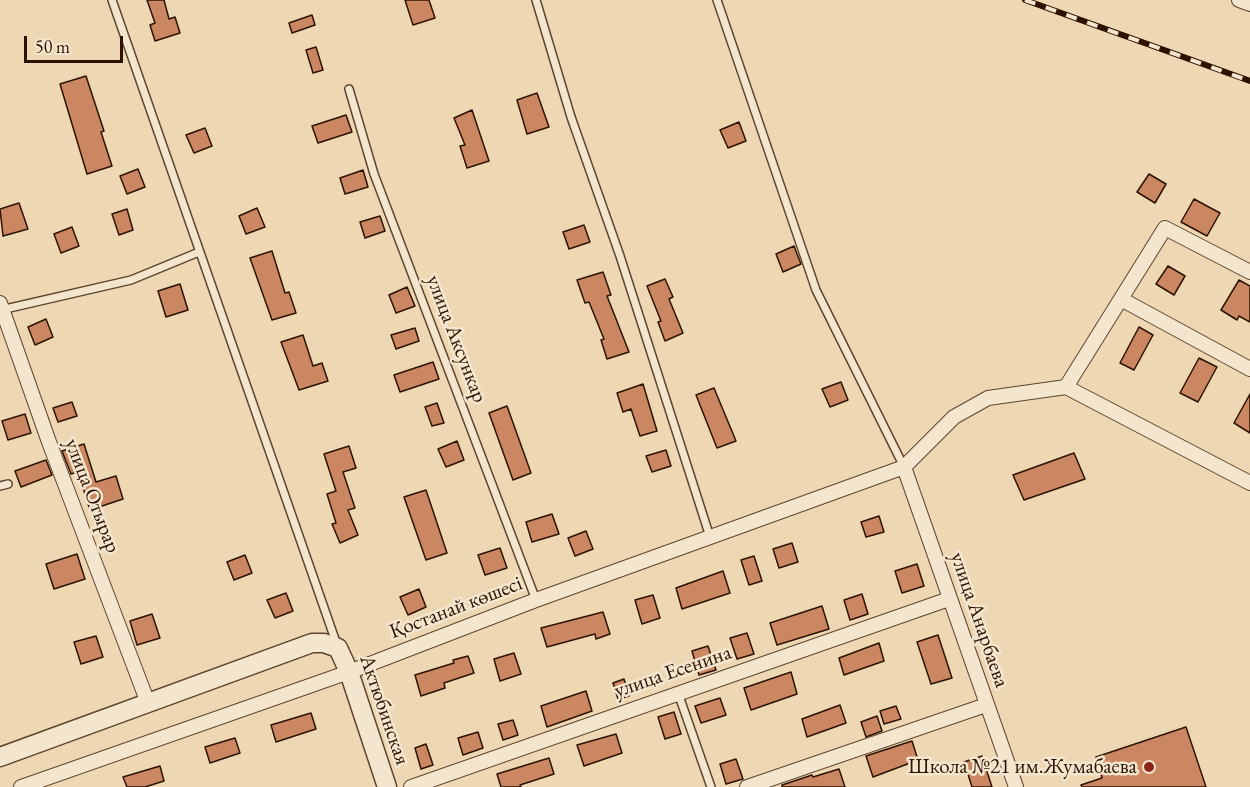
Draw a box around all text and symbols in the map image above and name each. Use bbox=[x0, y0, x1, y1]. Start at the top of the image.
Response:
scale bar bbox=[27, 24, 126, 62]
text: 50 m bbox=[35, 35, 70, 58]
street label: улица Аксункар bbox=[420, 272, 492, 406]
street label: улица Отырар bbox=[59, 435, 125, 557]
street label: улица Анарбаева bbox=[944, 549, 1014, 691]
street label: Қостанай көшесі bbox=[386, 571, 526, 645]
street label: улица Есенина bbox=[611, 640, 735, 704]
street label: Актюбинская bbox=[353, 652, 415, 768]
place label: Школа №21 им.Жумабаева bbox=[908, 754, 1137, 780]
marker: Школа №21 им.Жумабаева bbox=[1142, 760, 1156, 774]

